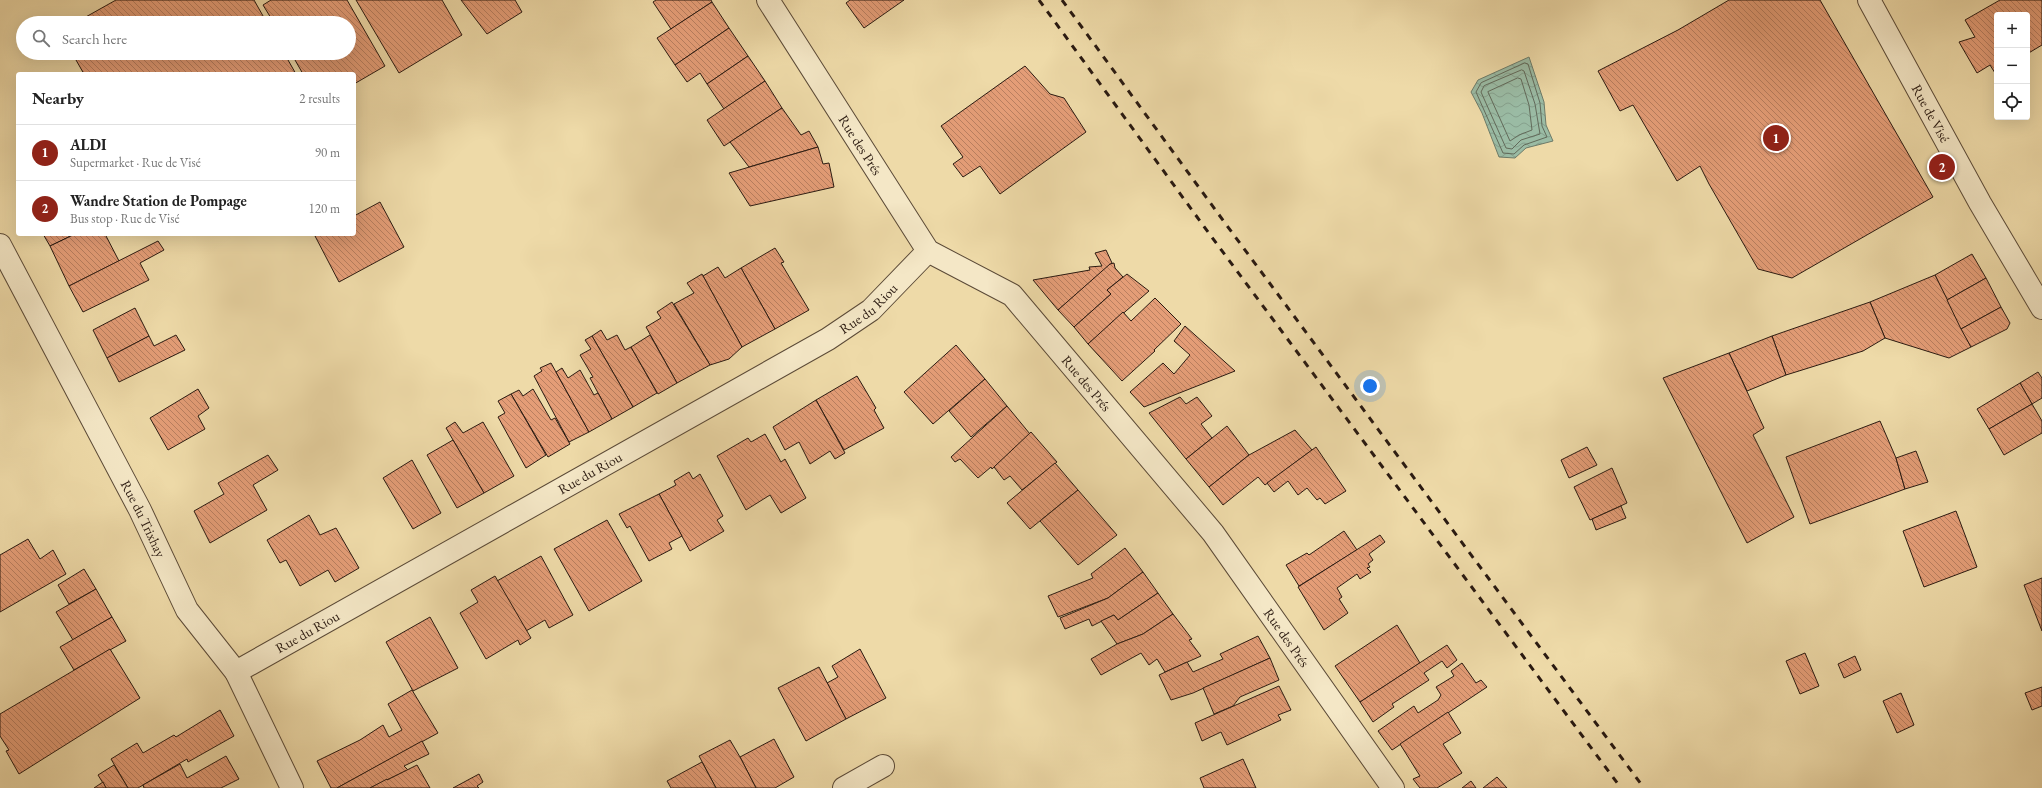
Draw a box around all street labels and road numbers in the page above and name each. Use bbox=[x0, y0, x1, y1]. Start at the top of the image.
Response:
street label: Rue de Visé bbox=[1908, 81, 1954, 146]
street label: Rue des Prés bbox=[835, 112, 887, 179]
street label: Rue du Riou bbox=[836, 279, 902, 338]
street label: Rue des Prés bbox=[1058, 351, 1116, 415]
street label: Rue du Riou bbox=[555, 447, 626, 498]
street label: Rue du Trixhay bbox=[117, 477, 170, 561]
street label: Rue des Prés bbox=[1260, 605, 1314, 671]
street label: Rue du Riou bbox=[272, 606, 343, 657]

